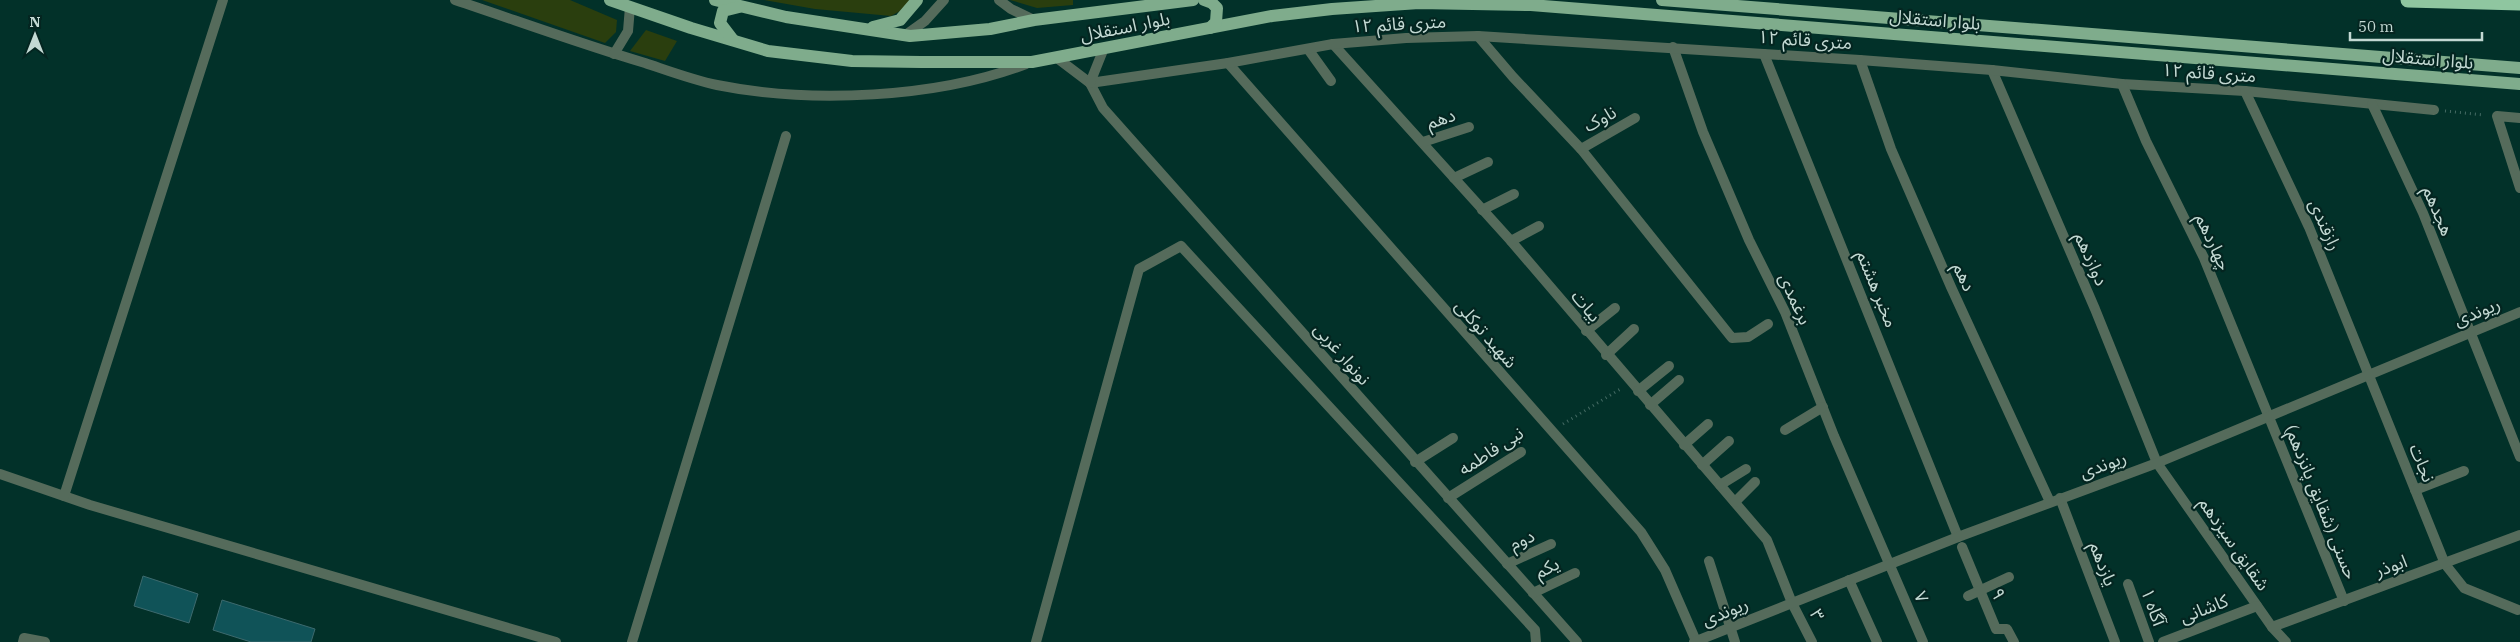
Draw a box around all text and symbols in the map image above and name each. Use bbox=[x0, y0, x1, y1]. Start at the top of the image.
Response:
street label: بلوار استقلال bbox=[1889, 4, 1981, 35]
street label: بلوار استقلال bbox=[1078, 7, 1172, 46]
north arrow bbox=[10, 10, 60, 60]
street label: ۱۲ متری قائم bbox=[1351, 10, 1447, 39]
scale bar bbox=[2350, 10, 2482, 42]
text: N bbox=[29, 13, 41, 31]
text: 50 m bbox=[2358, 17, 2394, 36]
street label: ۱۲ متری قائم bbox=[1757, 25, 1853, 56]
street label: بلوار استقلال bbox=[2382, 43, 2474, 74]
street label: ۱۲ متری قائم bbox=[2161, 58, 2257, 89]
street label: ناوک bbox=[1579, 100, 1620, 137]
street label: دهم bbox=[1423, 103, 1459, 136]
street label: هجدهم bbox=[2416, 182, 2459, 240]
street label: رازقندی bbox=[2304, 195, 2347, 254]
street label: چهاردهم bbox=[2189, 210, 2237, 275]
street label: دوازدهم bbox=[2068, 229, 2113, 290]
street label: مخبر هشتم bbox=[1850, 247, 1903, 331]
street label: دهم bbox=[1946, 259, 1981, 296]
street label: برغمدی bbox=[1774, 269, 1817, 328]
street label: بیات bbox=[1566, 285, 1606, 326]
street label: ریوندی bbox=[2450, 292, 2503, 331]
street label: شهید توکلی bbox=[1450, 295, 1522, 373]
street label: نونوار غربی bbox=[1309, 318, 1376, 390]
street label: نبی فاطمه bbox=[1454, 421, 1528, 480]
street label: حسنی (شقایق پانزدهم) bbox=[2278, 421, 2363, 583]
street label: نجات bbox=[2404, 440, 2441, 485]
street label: ریوندی bbox=[2076, 446, 2129, 484]
street label: شقایق سیزدهم bbox=[2192, 493, 2275, 596]
street label: دوم bbox=[1505, 524, 1539, 558]
street label: یازدهم bbox=[2083, 538, 2122, 590]
street label: ابوذر bbox=[2371, 549, 2410, 582]
street label: یکم bbox=[1531, 552, 1564, 585]
street label: ۹ bbox=[1986, 585, 2011, 603]
street label: آگاه ۱ bbox=[2136, 585, 2171, 630]
street label: ۷ bbox=[1909, 587, 1934, 606]
street label: کاشانی bbox=[2176, 589, 2232, 628]
street label: ریوندی bbox=[1698, 592, 1751, 631]
street label: ۳ bbox=[1805, 605, 1830, 624]

